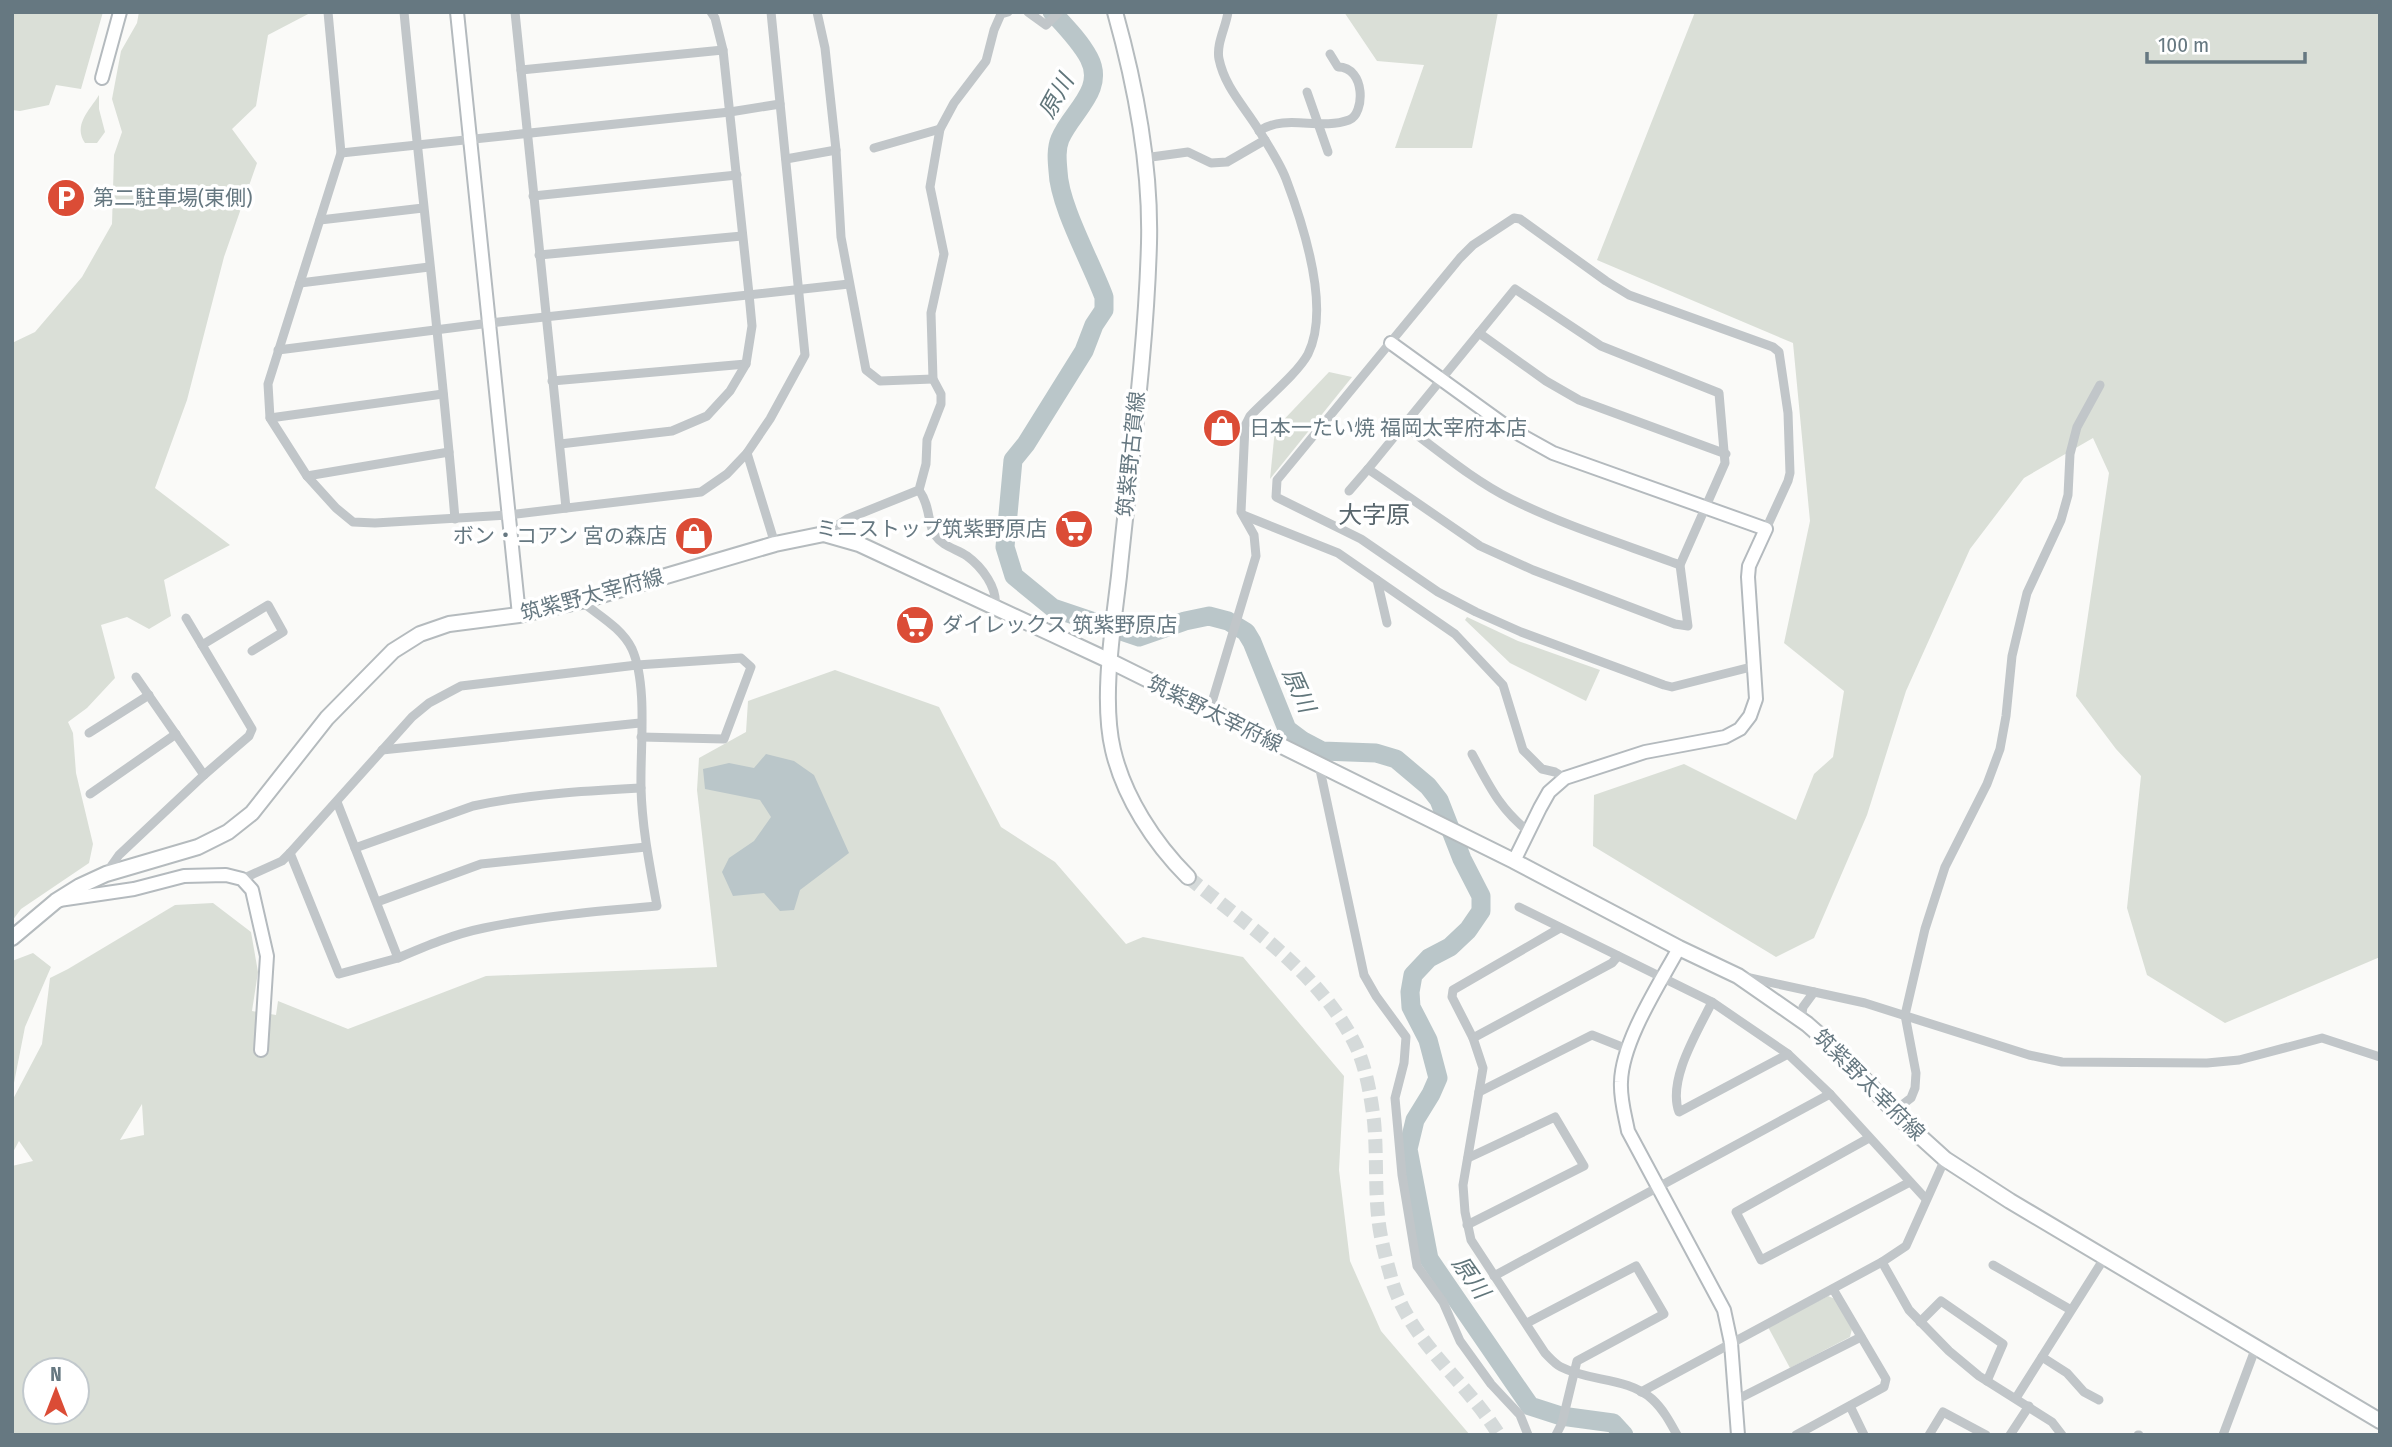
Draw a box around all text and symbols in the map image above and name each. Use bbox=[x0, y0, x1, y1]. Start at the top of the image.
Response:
scale bar bbox=[2147, 21, 2304, 65]
text: 100 m bbox=[2158, 32, 2209, 58]
water label: 原川 bbox=[1033, 66, 1081, 123]
parking icon: 第二駐車場(東側) bbox=[45, 177, 87, 219]
place label: 第二駐車場(東側) bbox=[93, 185, 252, 211]
street label: 筑紫野古賀線 bbox=[1111, 390, 1151, 518]
shop icon: 日本一たい焼 福岡太宰府本店 bbox=[1201, 407, 1243, 449]
place label: 日本一たい焼 福岡太宰府本店 bbox=[1249, 415, 1527, 441]
district label: 大字原 bbox=[1338, 501, 1410, 529]
supermarket icon: ミニストップ筑紫野原店 bbox=[1053, 508, 1095, 550]
shop icon: ボン・コアン 宮の森店 bbox=[673, 515, 715, 557]
place label: ミニストップ筑紫野原店 bbox=[816, 516, 1047, 542]
place label: ボン・コアン 宮の森店 bbox=[453, 523, 667, 549]
street label: 筑紫野太宰府線 bbox=[518, 563, 666, 627]
supermarket icon: ダイレックス 筑紫野原店 bbox=[894, 604, 936, 646]
place label: ダイレックス 筑紫野原店 bbox=[942, 612, 1177, 638]
water label: 原川 bbox=[1277, 663, 1322, 719]
street label: 筑紫野太宰府線 bbox=[1143, 670, 1287, 758]
street label: 筑紫野太宰府線 bbox=[1808, 1024, 1930, 1146]
water label: 原川 bbox=[1446, 1250, 1497, 1306]
north arrow bbox=[21, 1356, 91, 1426]
text: N bbox=[50, 1363, 62, 1386]

